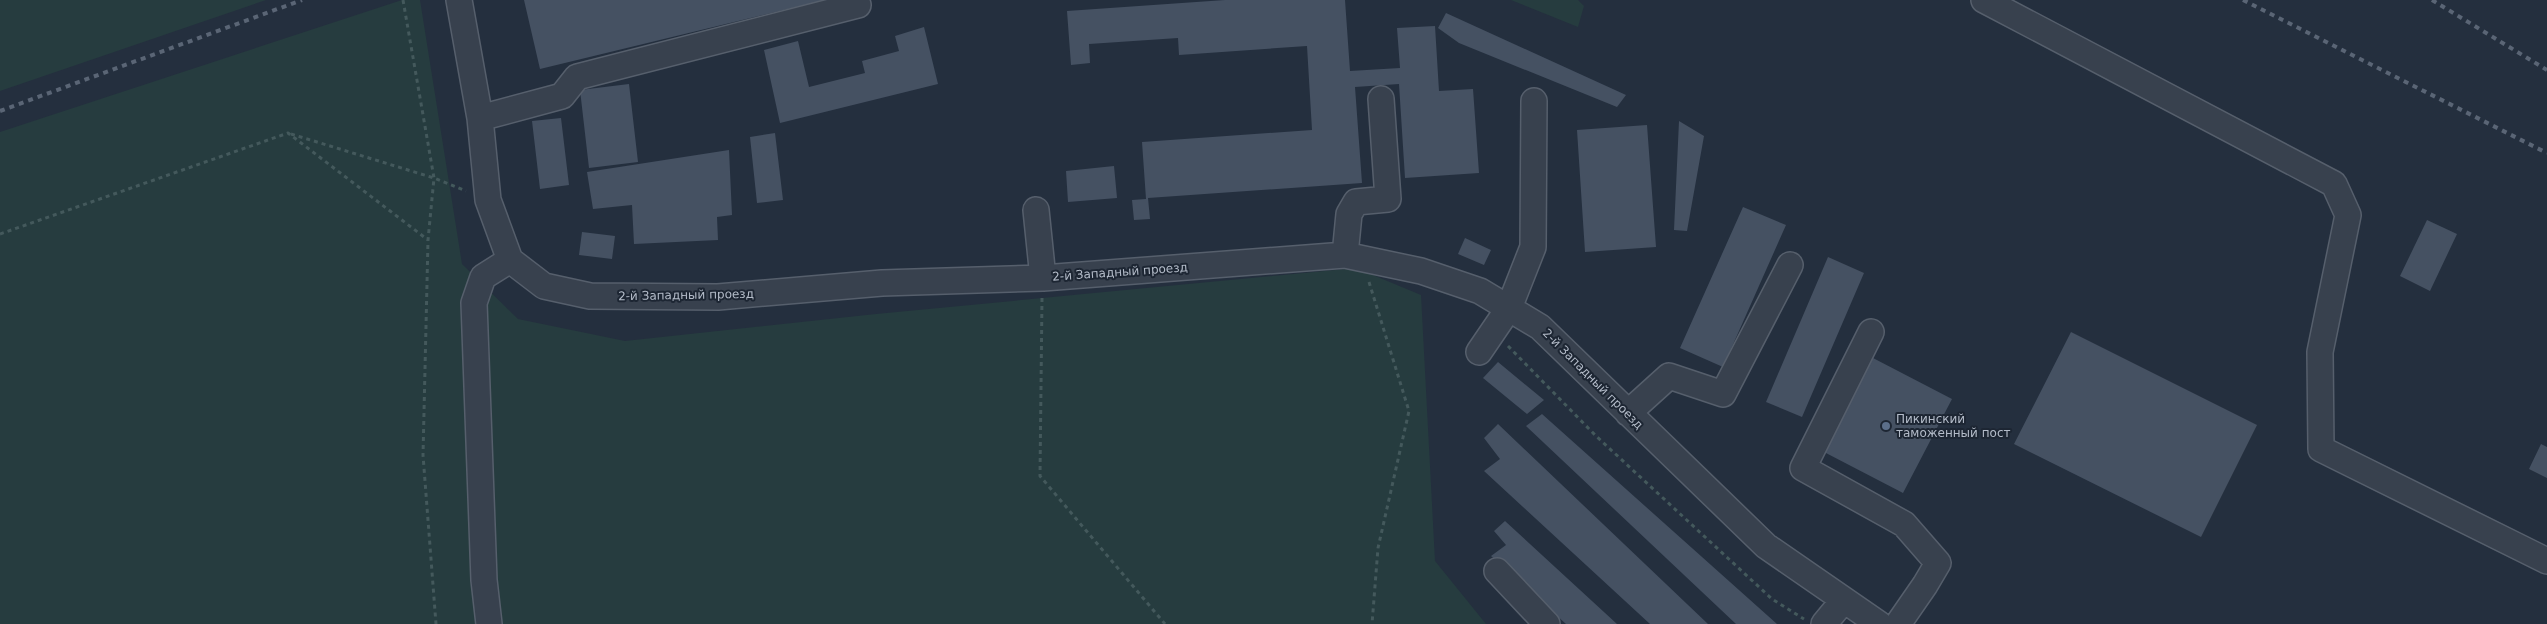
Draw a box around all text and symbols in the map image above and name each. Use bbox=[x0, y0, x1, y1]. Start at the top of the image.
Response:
street label: 2-й Западный проезд bbox=[1052, 260, 1188, 284]
street label: 2-й Западный проезд bbox=[618, 287, 754, 303]
street label: 2-й Западный проезд bbox=[1540, 326, 1646, 432]
place label: Пикинский таможенный пост bbox=[1896, 412, 2011, 440]
marker: Пикинский таможенный пост bbox=[1880, 420, 1892, 432]

